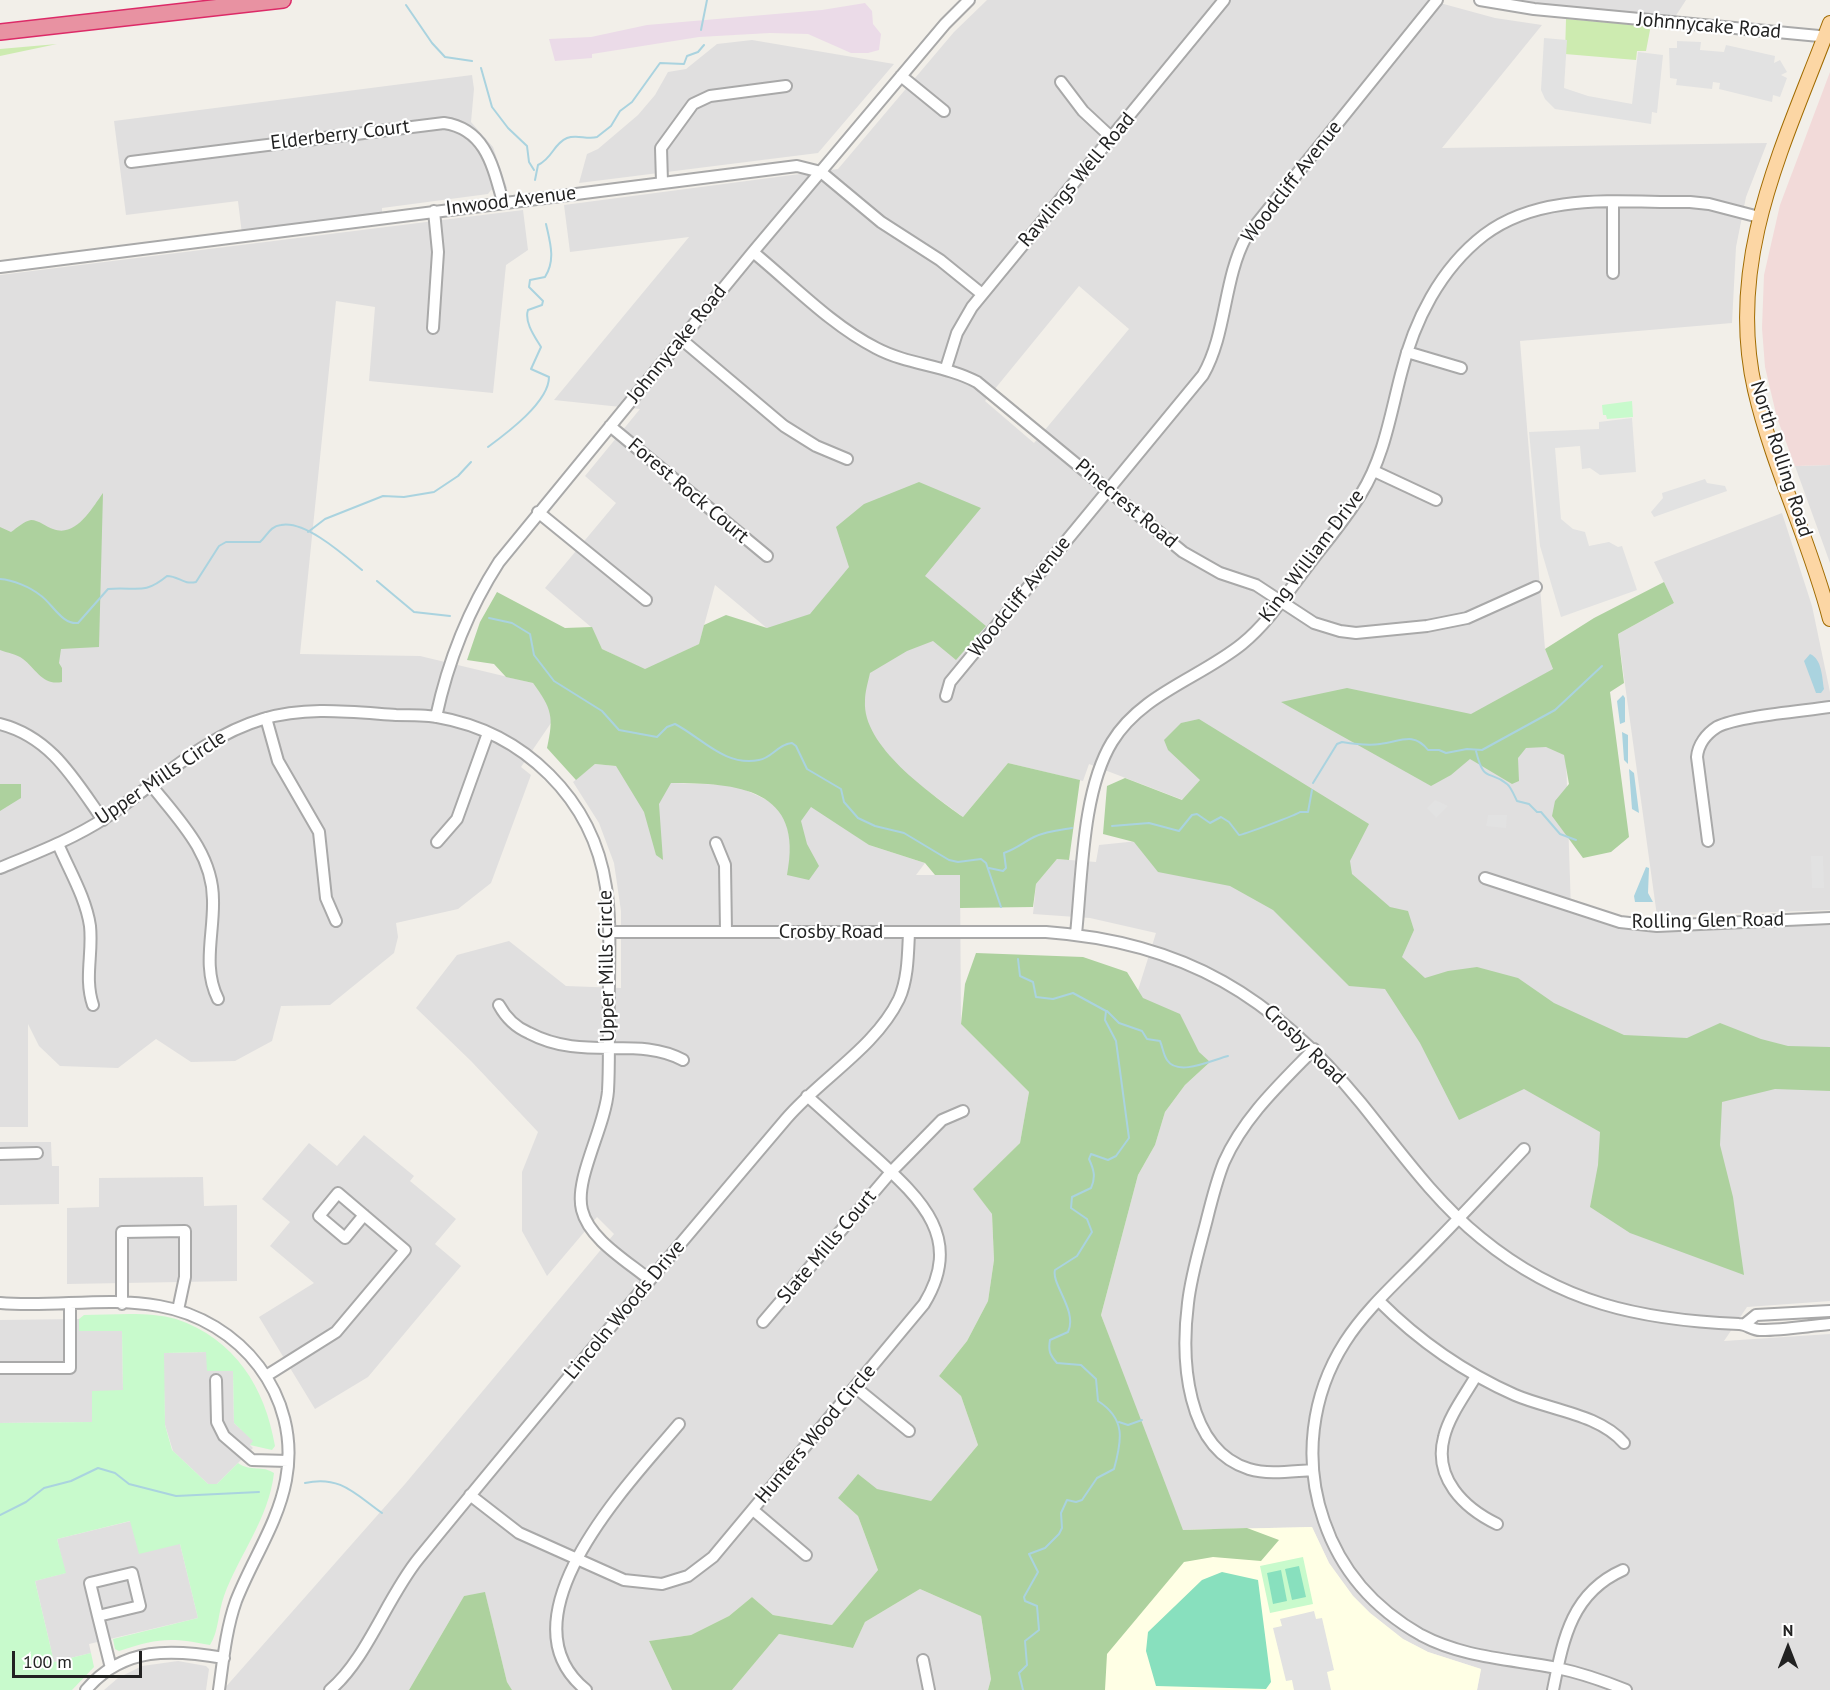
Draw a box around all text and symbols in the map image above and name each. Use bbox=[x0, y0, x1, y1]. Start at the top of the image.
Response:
street label: Johnnycake Road bbox=[1636, 8, 1782, 44]
street label: Rawlings Well Road bbox=[1014, 108, 1140, 252]
street label: Elderberry Court bbox=[269, 115, 411, 155]
street label: Woodcliff Avenue bbox=[1237, 116, 1347, 248]
street label: Inwood Avenue bbox=[444, 181, 578, 221]
street label: Johnnycake Road bbox=[622, 280, 732, 408]
street label: North Rolling Road bbox=[1744, 378, 1818, 540]
street label: Forest Rock Court bbox=[623, 433, 753, 549]
street label: Pinecrest Road bbox=[1070, 454, 1182, 554]
street label: King William Drive bbox=[1254, 485, 1370, 627]
street label: Woodcliff Avenue bbox=[964, 532, 1076, 662]
street label: Upper Mills Circle bbox=[91, 725, 231, 831]
street label: Upper Mills Circle bbox=[594, 890, 620, 1042]
street label: Rolling Glen Road bbox=[1632, 908, 1784, 934]
street label: Crosby Road bbox=[779, 920, 883, 944]
street label: Crosby Road bbox=[1258, 1000, 1350, 1090]
street label: Slate Mills Court bbox=[772, 1185, 882, 1309]
street label: Lincoln Woods Drive bbox=[560, 1235, 690, 1385]
street label: Hunters Wood Circle bbox=[751, 1360, 881, 1508]
north arrow bbox=[1758, 1618, 1818, 1678]
text: N bbox=[1783, 1620, 1793, 1640]
scale bar bbox=[15, 1639, 146, 1677]
text: 100 m bbox=[23, 1650, 72, 1673]

